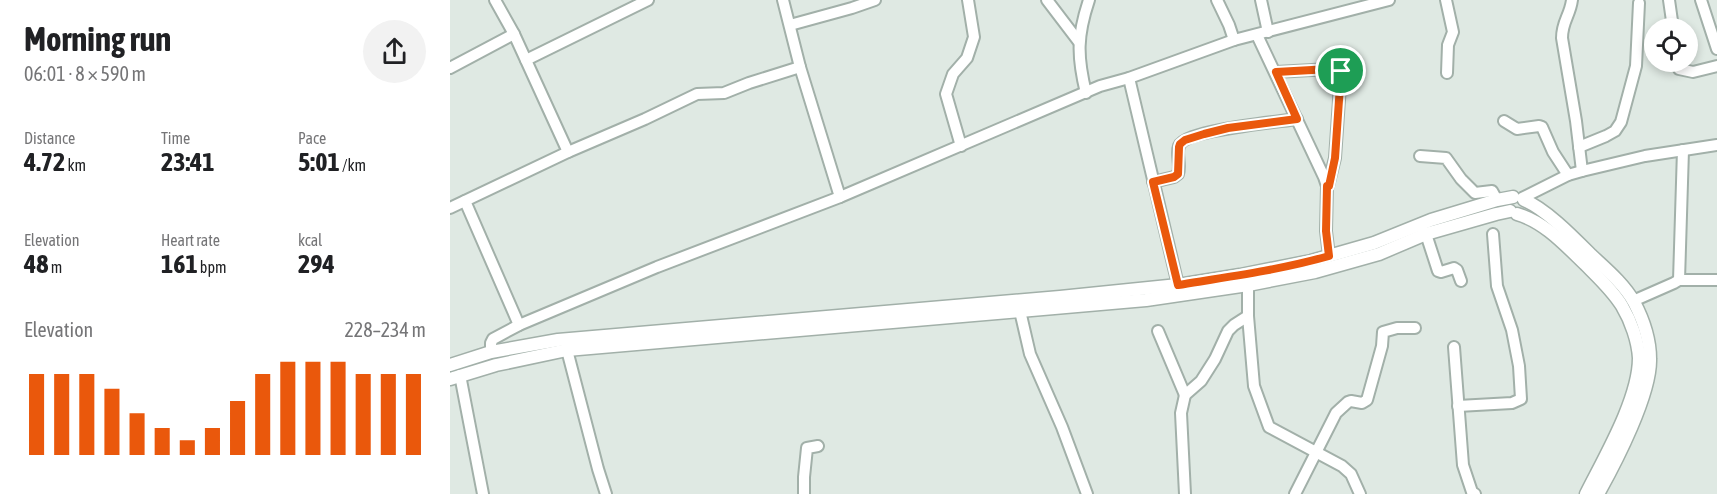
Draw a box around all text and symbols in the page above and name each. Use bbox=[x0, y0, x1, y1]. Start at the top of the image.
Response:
map controls bbox=[1644, 18, 1698, 72]
button: locate bbox=[1644, 18, 1698, 72]
text: Morning run bbox=[24, 20, 171, 58]
button: share bbox=[363, 20, 426, 83]
pin bbox=[1315, 45, 1366, 96]
icon: arrive bbox=[1324, 54, 1357, 87]
text: 06:01 · 8 × 590 m bbox=[24, 62, 146, 85]
text: Distance bbox=[24, 129, 75, 147]
text: Time bbox=[161, 129, 190, 147]
text: Pace bbox=[298, 129, 326, 147]
text: 4.72 bbox=[24, 147, 65, 177]
text: 23:41 bbox=[161, 147, 215, 177]
text: 5:01 bbox=[298, 147, 340, 177]
text: km bbox=[65, 156, 86, 174]
text: /km bbox=[340, 156, 366, 174]
text: Elevation bbox=[24, 231, 79, 249]
text: Heart rate bbox=[161, 231, 220, 249]
text: kcal bbox=[298, 231, 322, 249]
text: 48 bbox=[24, 249, 48, 279]
text: 161 bbox=[161, 249, 198, 279]
text: 294 bbox=[298, 249, 335, 279]
text: m bbox=[48, 258, 62, 276]
text: bpm bbox=[198, 258, 227, 276]
text: Elevation bbox=[24, 318, 93, 341]
text: 228–234 m bbox=[344, 318, 426, 341]

